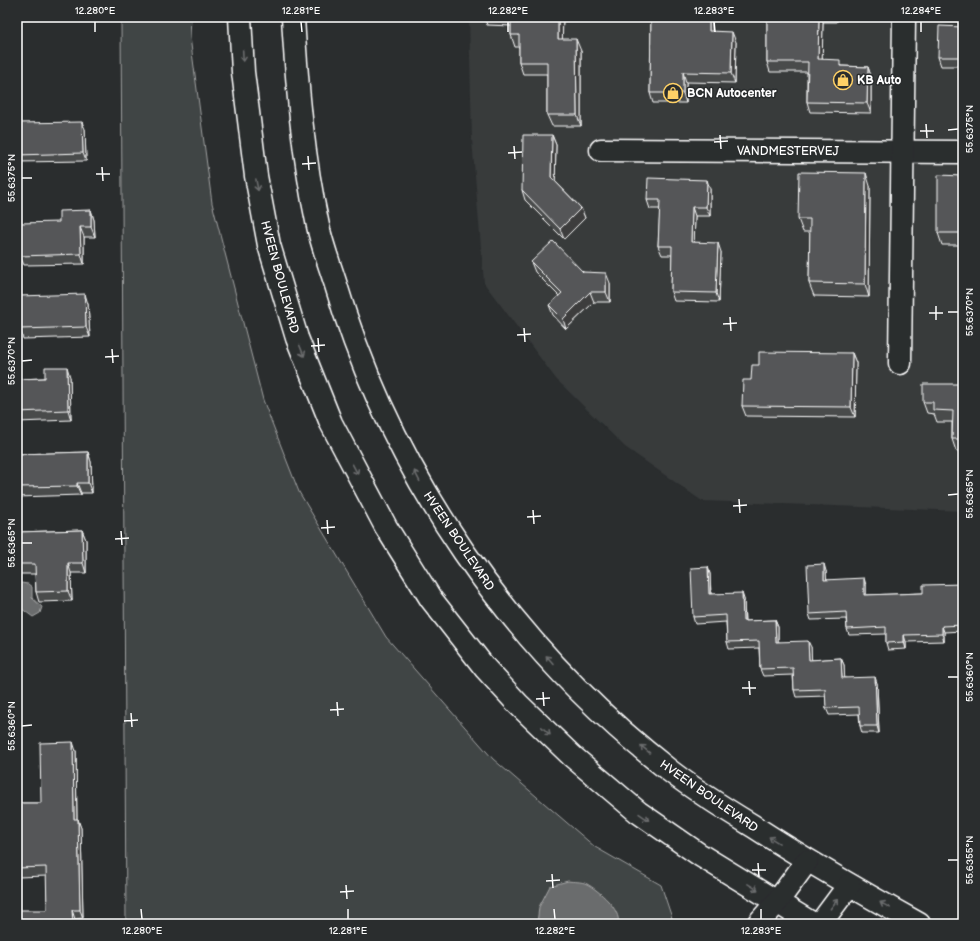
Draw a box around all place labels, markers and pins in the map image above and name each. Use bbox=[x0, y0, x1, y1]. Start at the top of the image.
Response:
shop icon: KB Auto bbox=[832, 69, 854, 91]
place label: KB Auto bbox=[857, 73, 902, 88]
shop icon: BCN Autocenter bbox=[662, 82, 684, 104]
place label: BCN Autocenter bbox=[687, 86, 777, 101]

